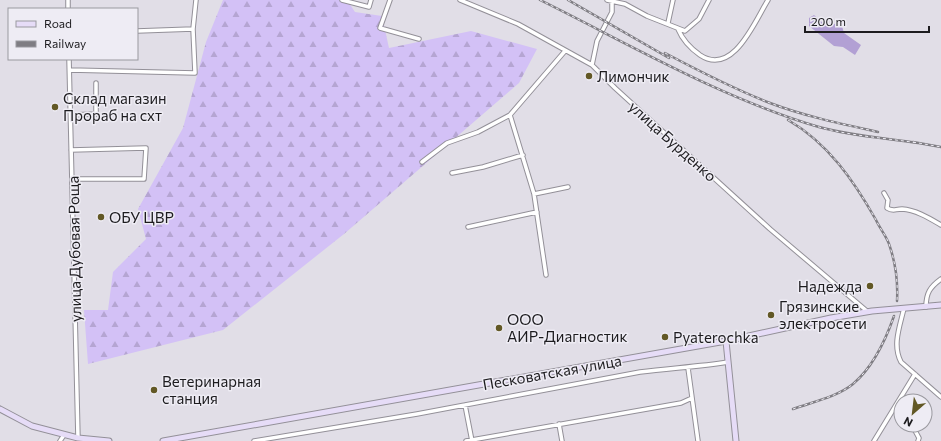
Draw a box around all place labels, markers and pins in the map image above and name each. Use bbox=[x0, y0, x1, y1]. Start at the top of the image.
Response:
place label: Лимончик bbox=[597, 67, 670, 85]
marker: Лимончик bbox=[584, 71, 594, 81]
place label: Склад магазин Прораб на схт bbox=[63, 89, 167, 124]
marker: Склад магазин Прораб на схт bbox=[50, 102, 60, 112]
place label: ОБУ ЦВР bbox=[109, 208, 174, 226]
marker: ОБУ ЦВР bbox=[96, 212, 106, 222]
place label: Надежда bbox=[798, 277, 862, 295]
marker: Надежда bbox=[865, 281, 875, 291]
place label: Грязинские электросети bbox=[779, 297, 867, 332]
place label: ООО АИР-Диагностик bbox=[507, 310, 627, 345]
marker: Грязинские электросети bbox=[766, 310, 776, 320]
marker: ООО АИР-Диагностик bbox=[494, 323, 504, 333]
place label: Pyaterochka bbox=[673, 328, 759, 346]
marker: Pyaterochka bbox=[660, 332, 670, 342]
place label: Ветеринарная станция bbox=[162, 372, 261, 407]
marker: Ветеринарная станция bbox=[149, 385, 159, 395]

